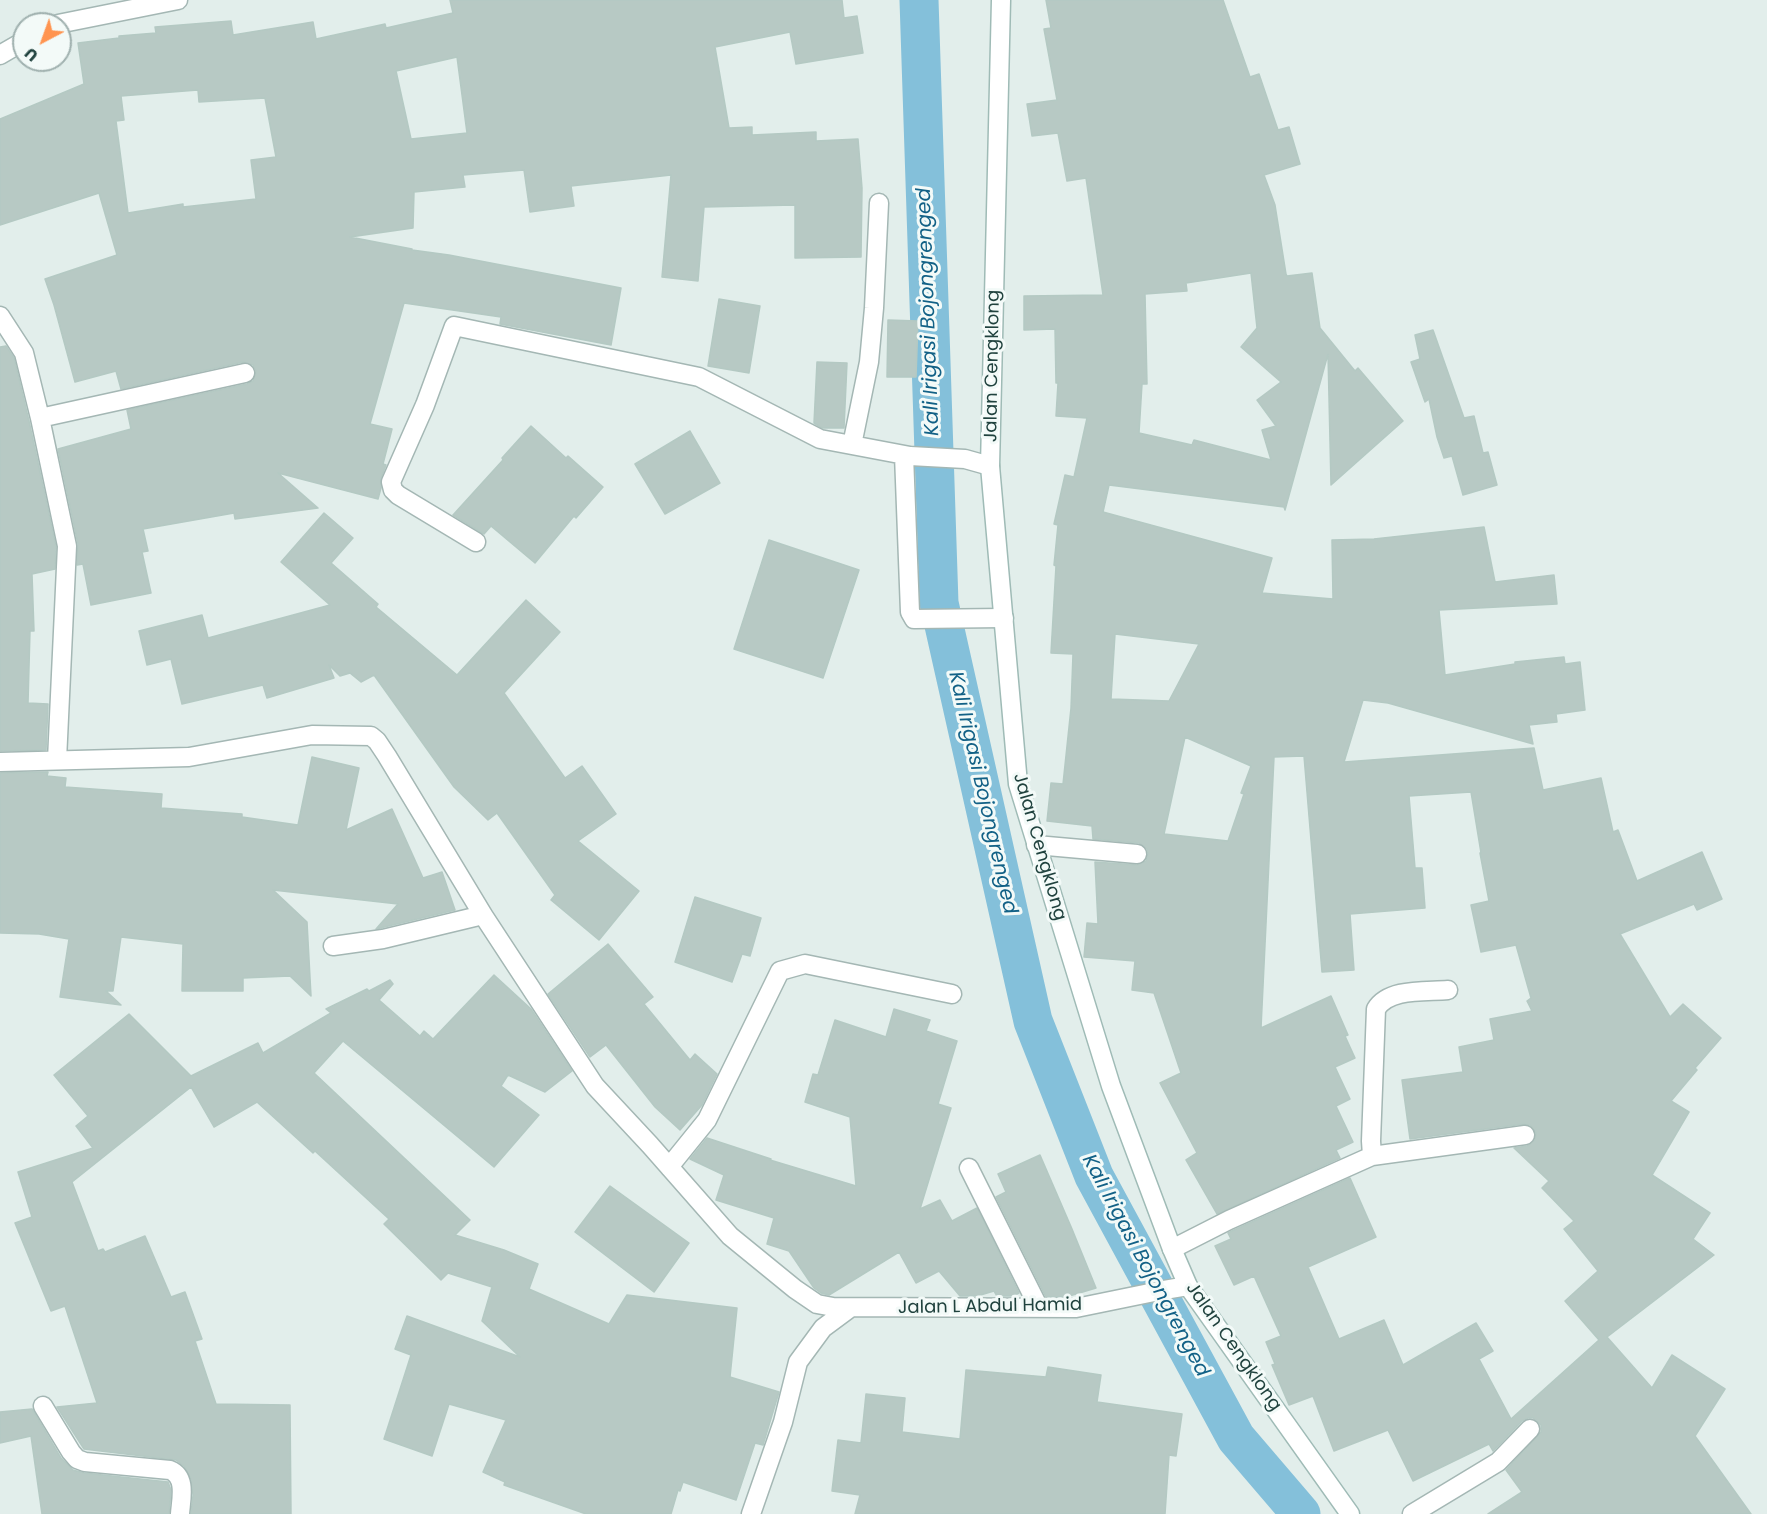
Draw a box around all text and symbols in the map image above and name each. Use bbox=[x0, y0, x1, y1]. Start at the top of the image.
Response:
north arrow bbox=[12, 12, 72, 72]
text: U bbox=[19, 42, 43, 67]
water label: Kali Irigasi Bojongrenged bbox=[913, 188, 945, 436]
street label: Jalan Cengklong bbox=[981, 290, 1005, 442]
water label: Kali Irigasi Bojongrenged bbox=[942, 669, 1022, 917]
street label: Jalan Cengklong bbox=[1008, 771, 1070, 923]
water label: Kali Irigasi Bojongrenged bbox=[1076, 1151, 1214, 1381]
street label: Jalan Cengklong bbox=[1180, 1278, 1286, 1416]
street label: Jalan L Abdul Hamid bbox=[898, 1295, 1082, 1319]

